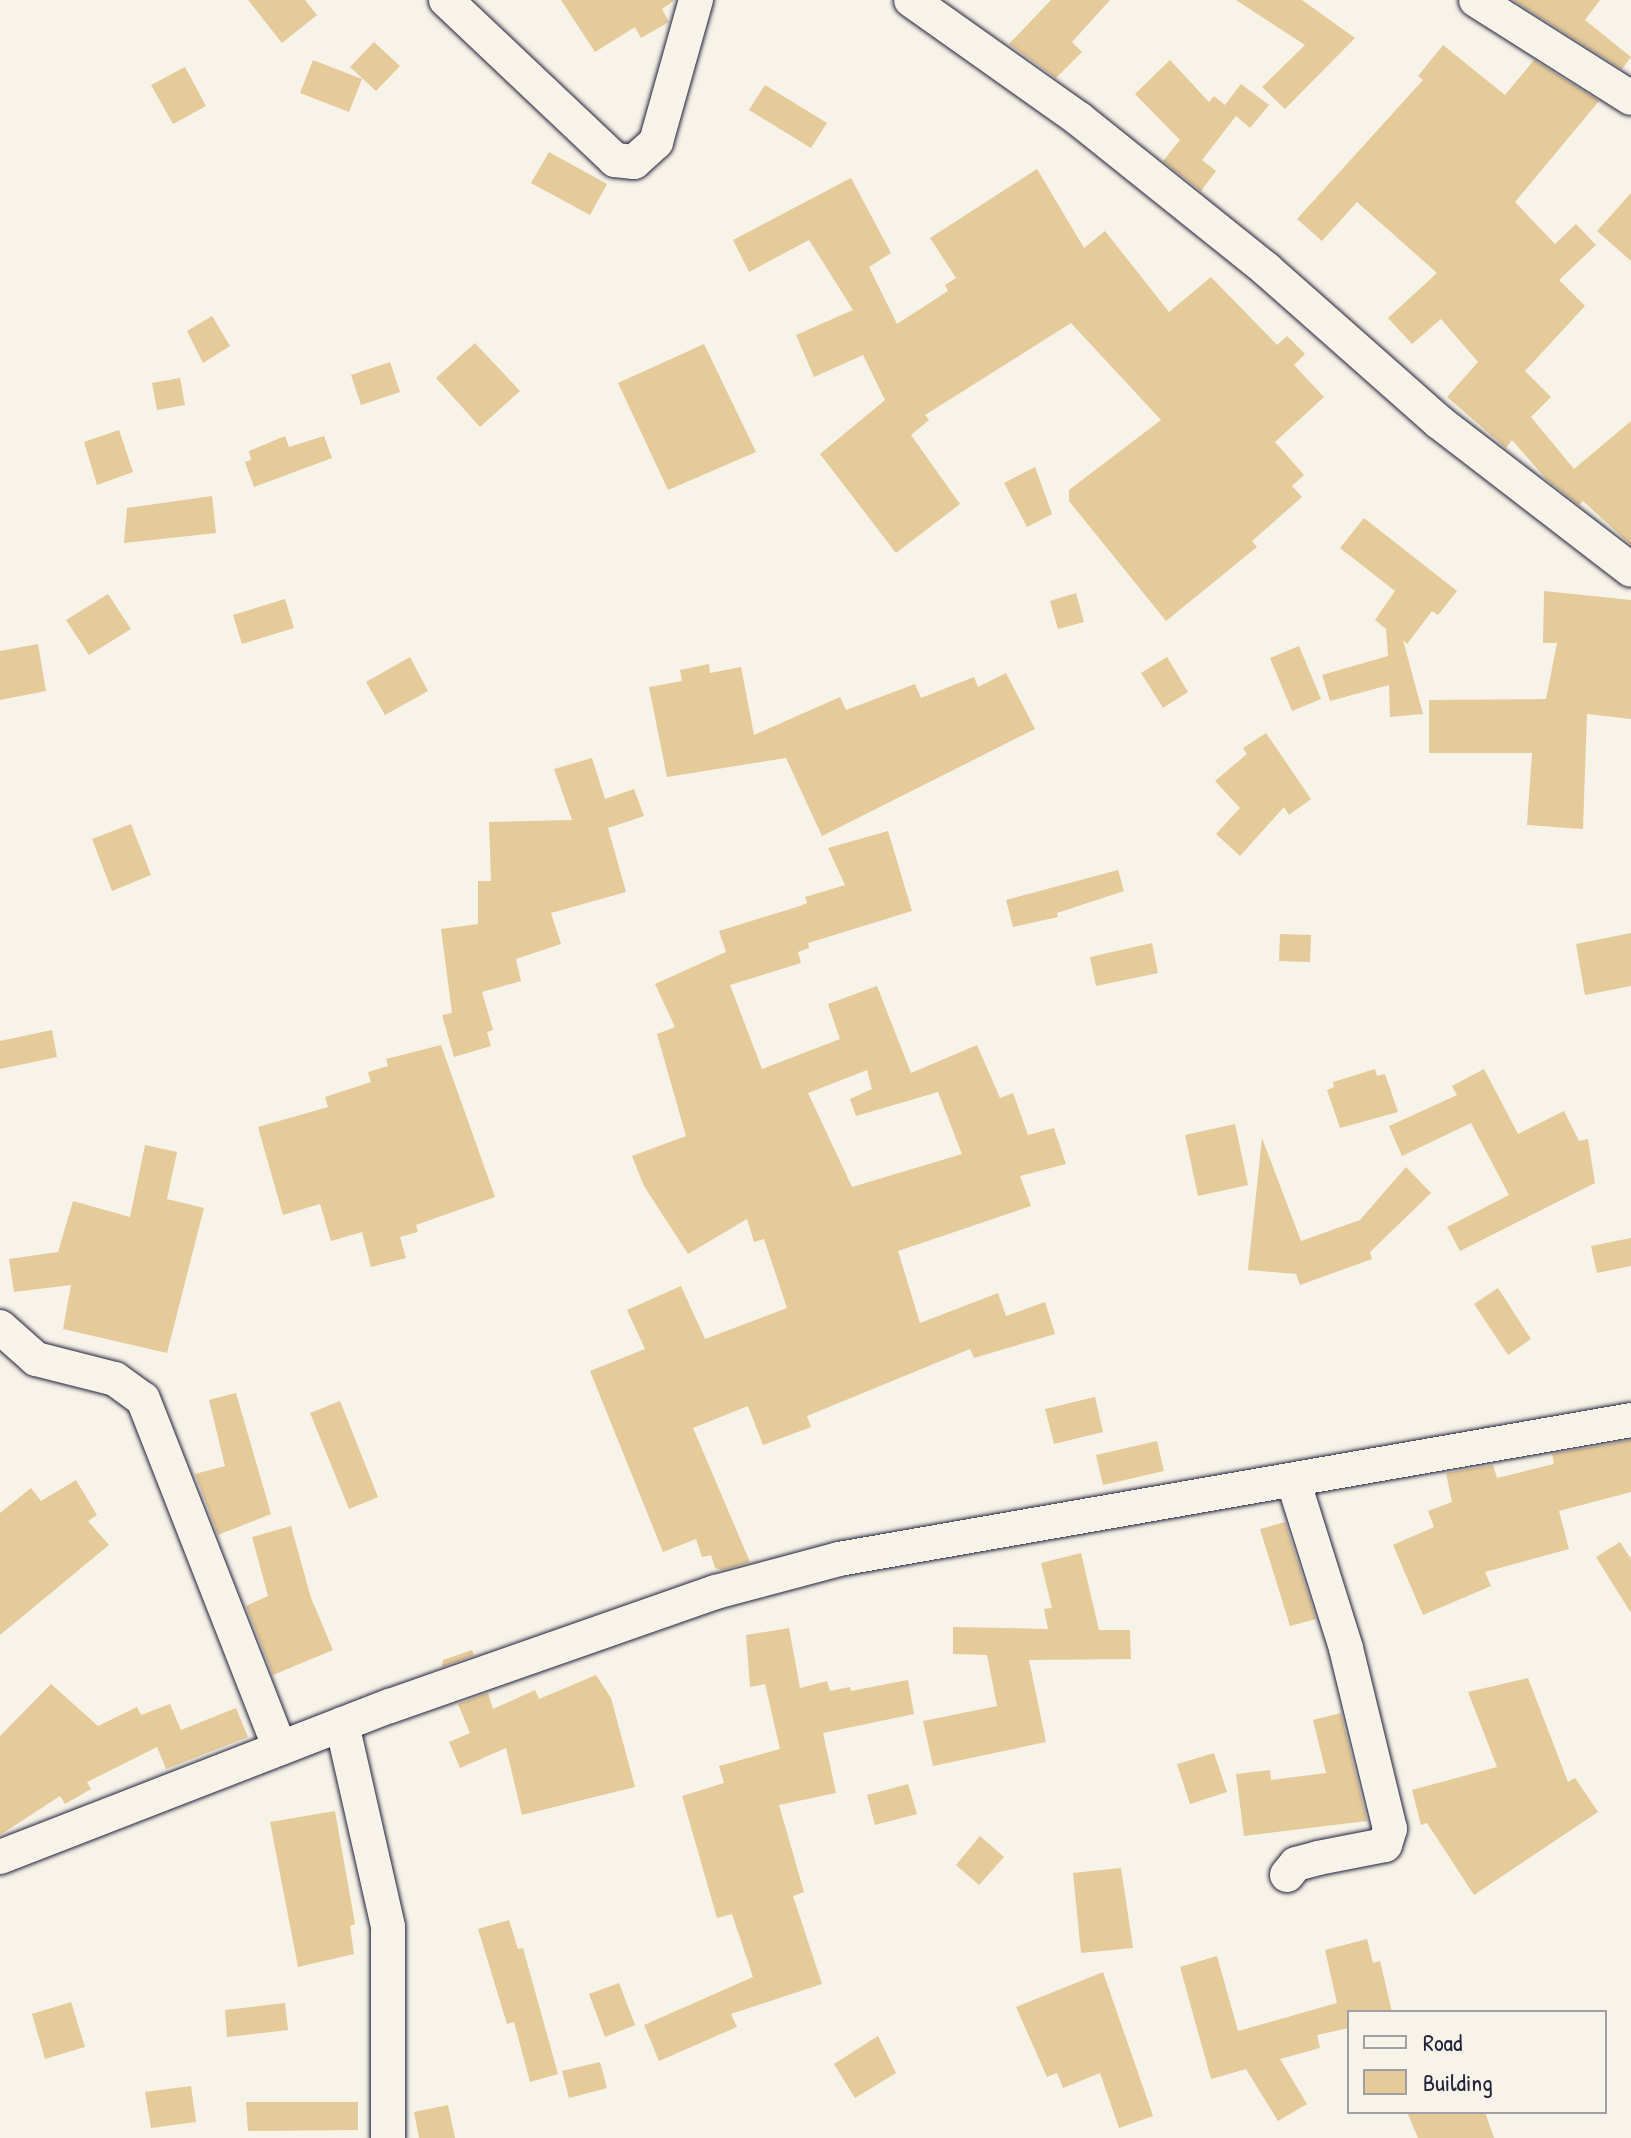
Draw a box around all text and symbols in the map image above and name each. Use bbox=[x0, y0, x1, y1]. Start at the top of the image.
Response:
legend bbox=[1347, 2010, 1607, 2114]
text: Road bbox=[1423, 2026, 1462, 2058]
text: Building bbox=[1423, 2066, 1493, 2098]

